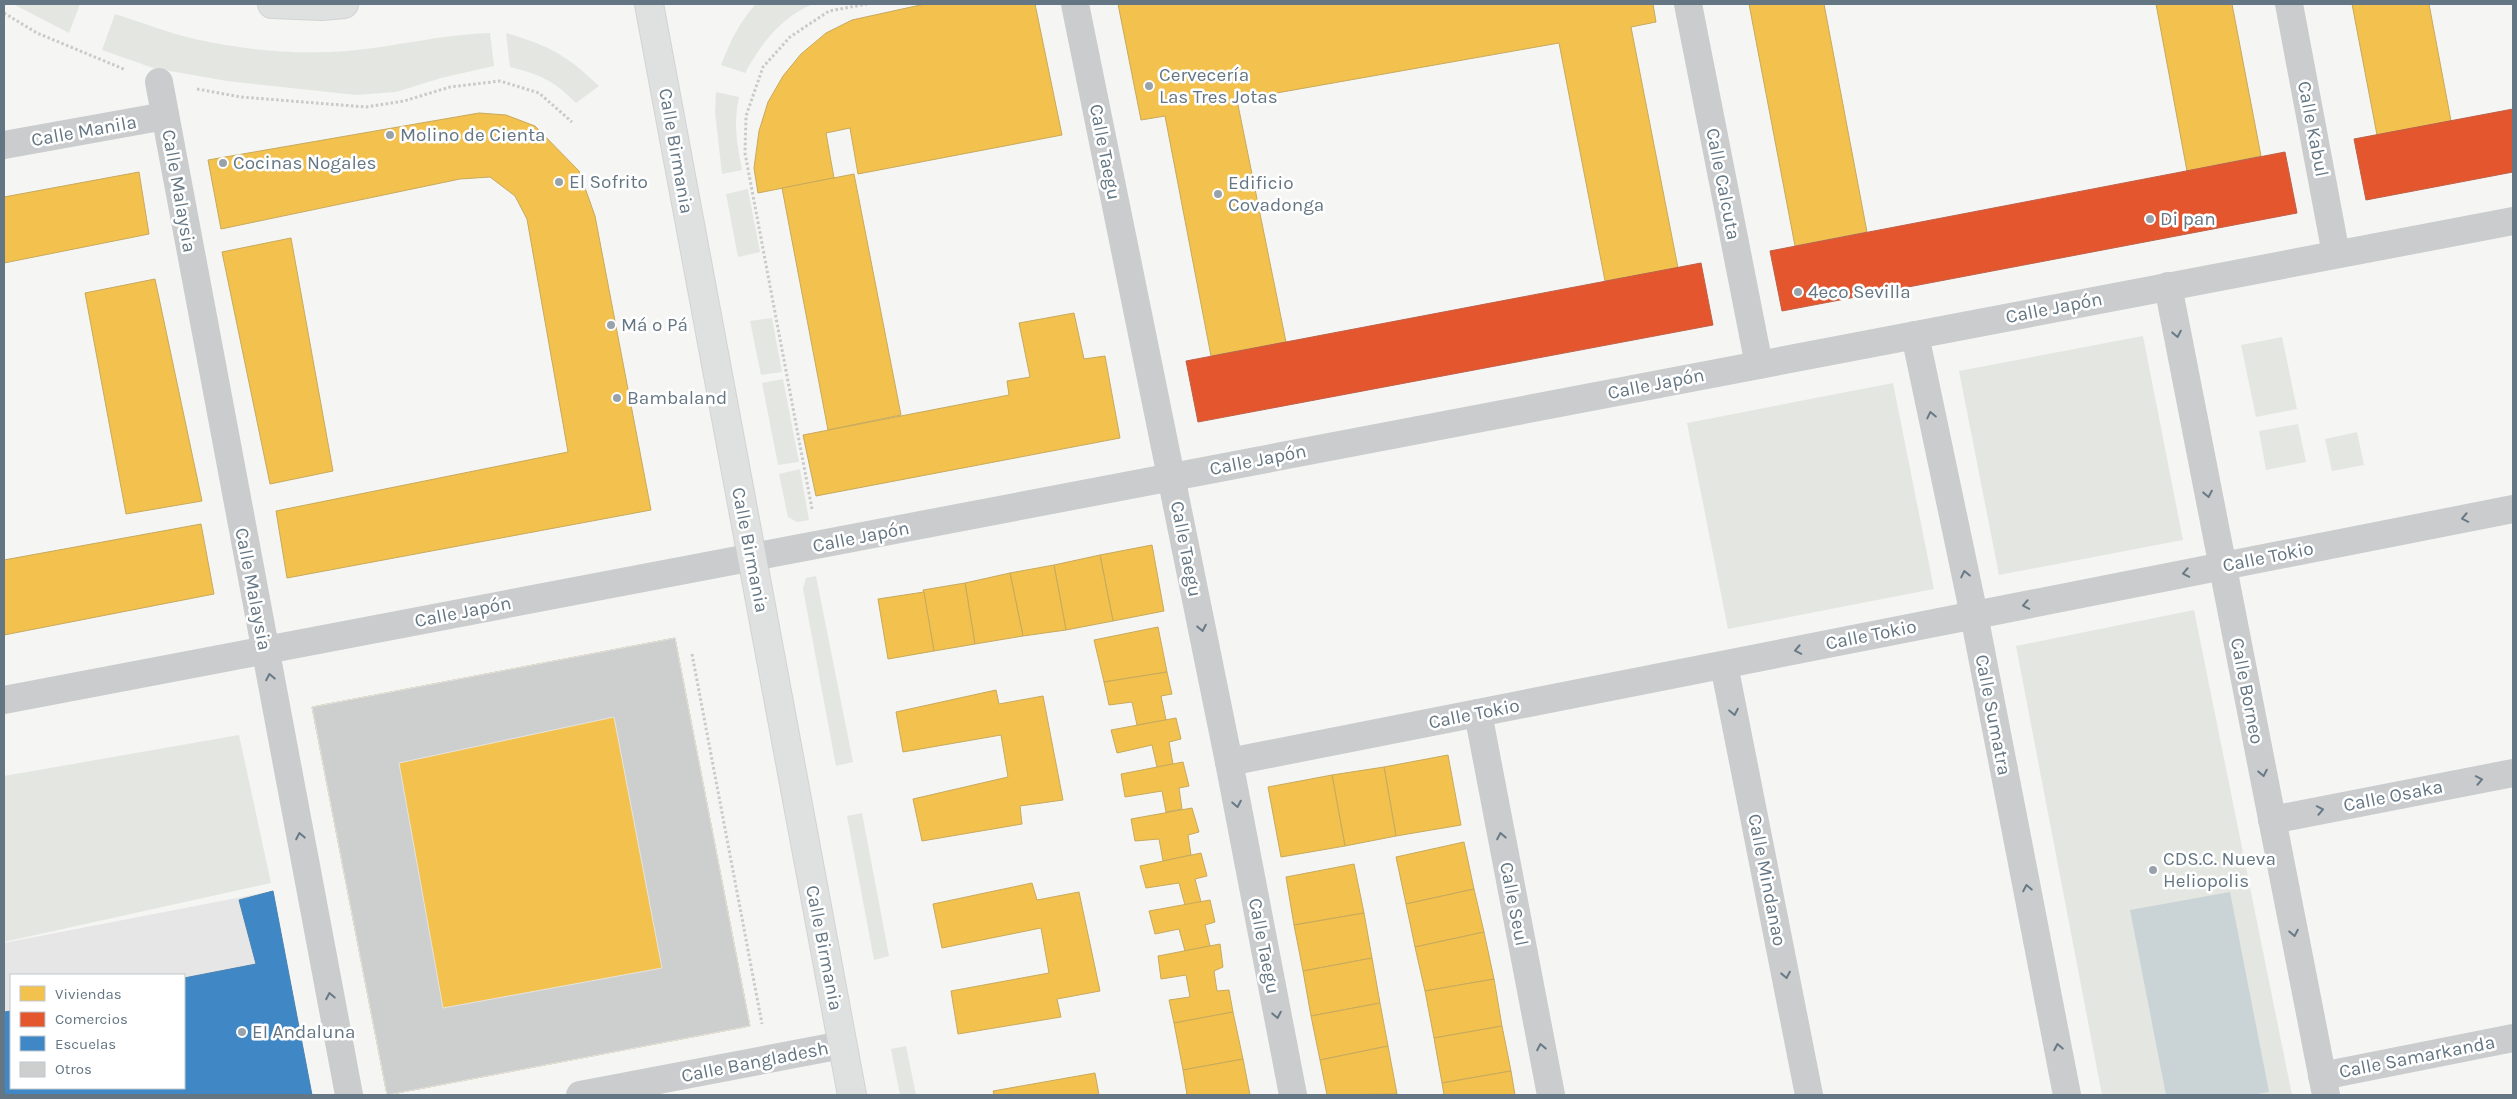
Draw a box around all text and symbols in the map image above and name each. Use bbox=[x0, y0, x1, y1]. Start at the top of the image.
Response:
place label: Cervecería Las Tres Jotas bbox=[1159, 64, 1278, 108]
street label: Calle Kabul bbox=[2293, 79, 2333, 179]
marker: Cervecería Las Tres Jotas bbox=[1143, 80, 1155, 92]
street label: Calle Birmania bbox=[654, 86, 698, 216]
street label: Calle Taegu bbox=[1085, 102, 1125, 202]
street label: Calle Manila bbox=[30, 111, 138, 151]
place label: Molino de Cienta bbox=[400, 124, 545, 146]
street label: Calle Calcuta bbox=[1701, 126, 1745, 242]
street label: Calle Malaysia bbox=[157, 128, 201, 254]
marker: Molino de Cienta bbox=[384, 129, 396, 141]
place label: Cocinas Nogales bbox=[233, 152, 377, 174]
marker: Cocinas Nogales bbox=[217, 157, 229, 169]
place label: El Sofrito bbox=[569, 171, 648, 193]
place label: Edificio Covadonga bbox=[1228, 172, 1324, 216]
marker: El Sofrito bbox=[553, 176, 565, 188]
marker: Edificio Covadonga bbox=[1212, 188, 1224, 200]
place label: Di pan bbox=[2160, 208, 2216, 230]
marker: Di pan bbox=[2144, 213, 2156, 225]
place label: 4eco Sevilla bbox=[1808, 281, 1911, 303]
marker: 4eco Sevilla bbox=[1792, 286, 1804, 298]
street label: Calle Japón bbox=[2004, 288, 2104, 328]
place label: Má o Pá bbox=[621, 314, 688, 336]
marker: Má o Pá bbox=[605, 319, 617, 331]
one-way arrow bbox=[2172, 330, 2182, 339]
street label: Calle Japón bbox=[1606, 364, 1706, 404]
place label: Bambaland bbox=[627, 387, 727, 409]
marker: Bambaland bbox=[611, 392, 623, 404]
one-way arrow bbox=[1927, 411, 1937, 419]
street label: Calle Japón bbox=[1208, 440, 1308, 480]
street label: Calle Birmania bbox=[727, 485, 773, 615]
one-way arrow bbox=[2203, 489, 2213, 498]
street label: Calle Taegu bbox=[1166, 499, 1206, 599]
one-way arrow bbox=[2461, 513, 2470, 523]
street label: Calle Japón bbox=[811, 517, 911, 557]
street label: Calle Malaysia bbox=[230, 526, 276, 652]
street label: Calle Tokio bbox=[2221, 537, 2315, 577]
one-way arrow bbox=[2181, 568, 2190, 578]
one-way arrow bbox=[1960, 570, 1971, 578]
street label: Calle Japón bbox=[413, 592, 513, 632]
one-way arrow bbox=[2022, 599, 2031, 609]
street label: Calle Tokio bbox=[1824, 615, 1918, 655]
one-way arrow bbox=[1196, 623, 1206, 632]
street label: Calle Borneo bbox=[2226, 636, 2268, 746]
one-way arrow bbox=[1794, 644, 1803, 655]
street label: Calle Sumatra bbox=[1970, 653, 2016, 777]
one-way arrow bbox=[265, 672, 275, 681]
street label: Calle Tokio bbox=[1427, 694, 1521, 734]
one-way arrow bbox=[1728, 708, 1739, 717]
one-way arrow bbox=[2257, 769, 2267, 778]
one-way arrow bbox=[2475, 775, 2484, 785]
street label: Calle Osaka bbox=[2341, 776, 2445, 816]
one-way arrow bbox=[1231, 800, 1242, 808]
one-way arrow bbox=[2315, 806, 2324, 816]
street label: Calle Mindanao bbox=[1743, 812, 1791, 948]
one-way arrow bbox=[295, 832, 305, 841]
one-way arrow bbox=[1497, 832, 1507, 841]
place label: CDS.C. Nueva Heliopolis bbox=[2163, 848, 2276, 892]
street label: Calle Seul bbox=[1495, 860, 1533, 948]
marker: CDS.C. Nueva Heliopolis bbox=[2147, 864, 2159, 876]
street label: Calle Birmania bbox=[801, 883, 847, 1013]
one-way arrow bbox=[2022, 884, 2033, 892]
street label: Calle Taegu bbox=[1244, 896, 1284, 996]
one-way arrow bbox=[2288, 929, 2299, 937]
one-way arrow bbox=[1780, 970, 1790, 979]
legend bbox=[10, 974, 185, 1089]
text: Viviendas bbox=[55, 985, 122, 1003]
one-way arrow bbox=[326, 991, 336, 1000]
text: Comercios bbox=[55, 1010, 128, 1028]
one-way arrow bbox=[1272, 1011, 1282, 1020]
place label: EI Andaluna bbox=[252, 1021, 355, 1043]
marker: EI Andaluna bbox=[236, 1026, 248, 1038]
street label: Calle Samarkanda bbox=[2337, 1031, 2497, 1083]
text: Escuelas bbox=[55, 1035, 116, 1053]
street label: Calle Bangladesh bbox=[679, 1037, 831, 1087]
one-way arrow bbox=[1537, 1043, 1547, 1052]
one-way arrow bbox=[2053, 1043, 2064, 1052]
text: Otros bbox=[55, 1060, 92, 1078]

